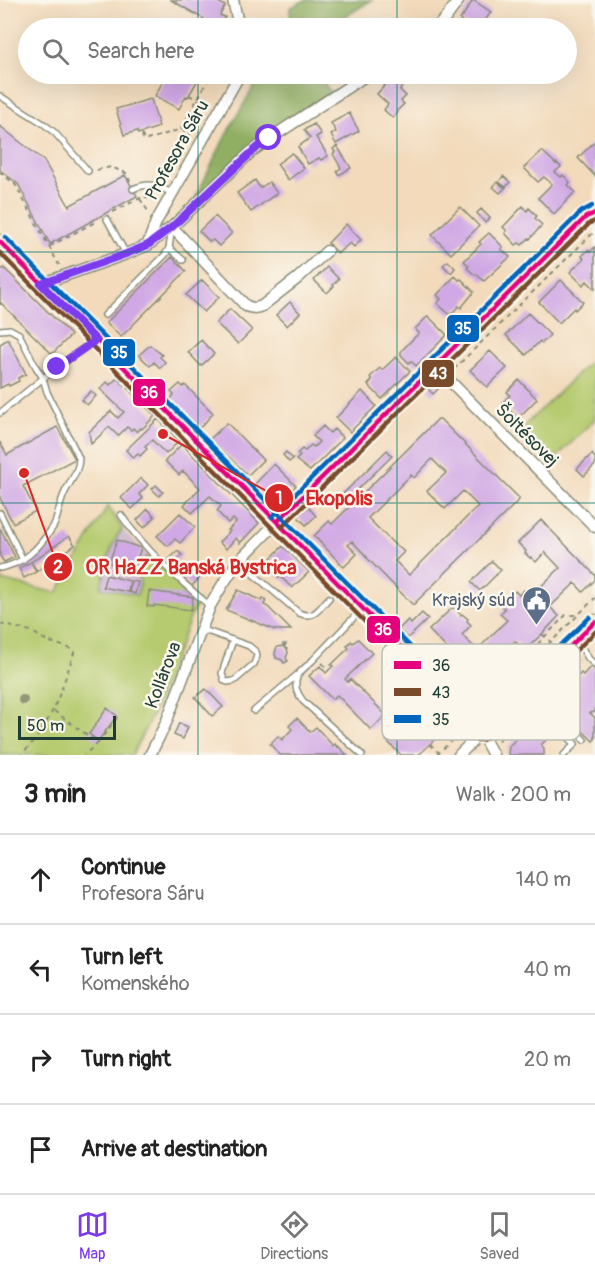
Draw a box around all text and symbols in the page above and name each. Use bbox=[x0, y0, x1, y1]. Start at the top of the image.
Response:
search box bbox=[18, 18, 577, 84]
icon: search bbox=[39, 35, 72, 68]
text: Search here bbox=[87, 37, 194, 65]
street label: Profesora Sáru bbox=[140, 96, 214, 204]
route start bbox=[255, 124, 281, 150]
line badge: 35 bbox=[446, 314, 480, 343]
text: 35 bbox=[454, 319, 472, 339]
line badge: 35 bbox=[102, 338, 136, 367]
text: 35 bbox=[110, 343, 128, 363]
route end bbox=[43, 353, 69, 379]
line badge: 43 bbox=[421, 359, 455, 388]
text: 43 bbox=[429, 364, 447, 384]
line badge: 36 bbox=[132, 378, 166, 407]
text: 36 bbox=[140, 383, 158, 403]
street label: Šoltésovej bbox=[490, 398, 564, 472]
callout: Ekopolis bbox=[264, 479, 385, 517]
text: Ekopolis bbox=[305, 486, 373, 511]
text: 1 bbox=[275, 487, 283, 510]
callout: OR HaZZ Banská Bystrica bbox=[43, 548, 308, 586]
text: OR HaZZ Banská Bystrica bbox=[85, 555, 297, 580]
text: 2 bbox=[53, 556, 63, 579]
public building icon: Krajský súd bbox=[520, 584, 552, 626]
place label: Krajský súd bbox=[432, 589, 515, 612]
line badge: 36 bbox=[366, 615, 401, 644]
text: 36 bbox=[374, 620, 392, 640]
street label: Kollárova bbox=[140, 639, 187, 712]
legend bbox=[382, 644, 580, 740]
text: 36 bbox=[432, 656, 450, 676]
text: 43 bbox=[432, 683, 450, 703]
text: 35 bbox=[432, 710, 450, 730]
scale bar bbox=[18, 713, 116, 740]
text: 50 m bbox=[27, 716, 64, 736]
text: 3 min bbox=[24, 778, 86, 810]
text: Walk · 200 m bbox=[456, 782, 571, 807]
text: Continue bbox=[81, 853, 165, 881]
icon: ahead bbox=[24, 863, 57, 896]
text: 140 m bbox=[516, 867, 571, 892]
text: Profesora Sáru bbox=[81, 881, 205, 906]
text: Turn left bbox=[81, 943, 163, 971]
icon: left bbox=[24, 953, 57, 986]
text: 40 m bbox=[524, 957, 571, 982]
text: Komenského bbox=[81, 971, 189, 996]
icon: right bbox=[24, 1043, 57, 1076]
text: Turn right bbox=[81, 1045, 171, 1073]
text: 20 m bbox=[524, 1047, 571, 1072]
icon: arrive bbox=[24, 1133, 57, 1166]
text: Arrive at destination bbox=[81, 1135, 267, 1163]
tab: Map bbox=[76, 1208, 109, 1264]
tab: Directions bbox=[260, 1208, 328, 1264]
tab: Saved bbox=[480, 1208, 519, 1264]

